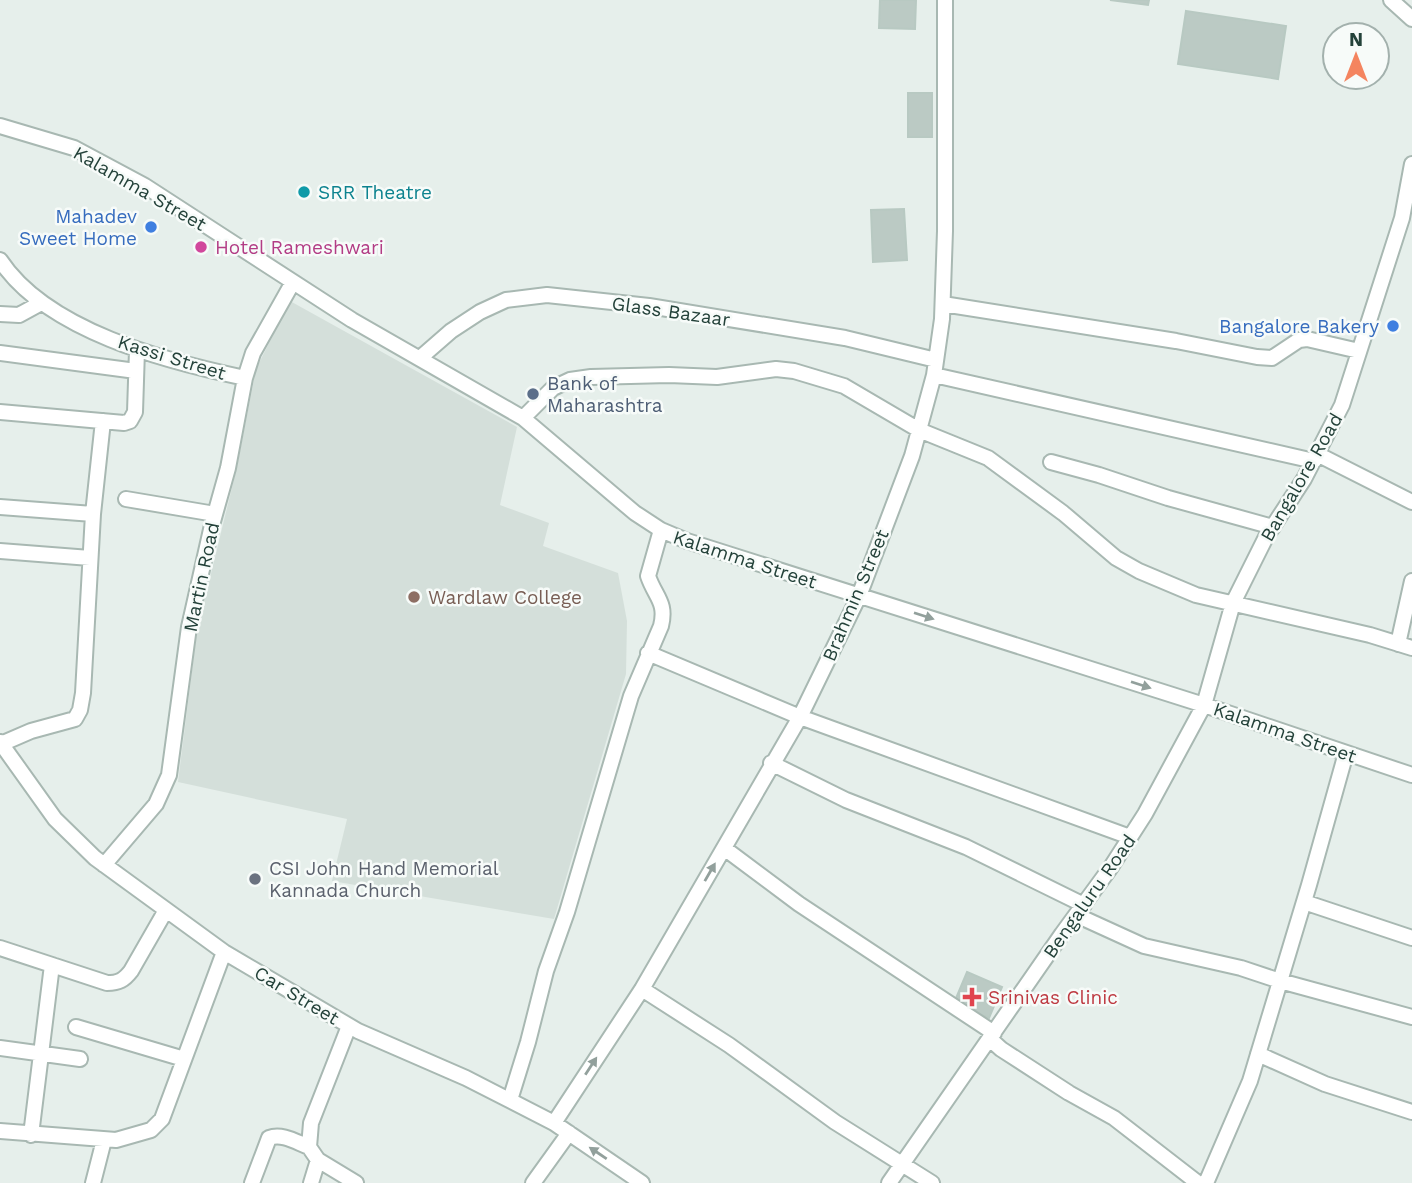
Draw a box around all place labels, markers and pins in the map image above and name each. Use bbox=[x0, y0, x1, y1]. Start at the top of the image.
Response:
place label: SRR Theatre bbox=[318, 181, 432, 204]
marker: SRR Theatre bbox=[296, 184, 312, 200]
place label: Mahadev Sweet Home bbox=[19, 205, 137, 250]
marker: Mahadev Sweet Home bbox=[143, 219, 159, 235]
place label: Hotel Rameshwari bbox=[215, 236, 384, 259]
marker: Hotel Rameshwari bbox=[193, 239, 209, 255]
place label: Bangalore Bakery bbox=[1219, 315, 1379, 338]
marker: Bangalore Bakery bbox=[1385, 318, 1401, 334]
place label: Bank of Maharashtra bbox=[547, 372, 663, 417]
marker: Bank of Maharashtra bbox=[525, 386, 541, 402]
place label: Wardlaw College bbox=[428, 586, 582, 609]
marker: Wardlaw College bbox=[406, 589, 422, 605]
place label: CSI John Hand Memorial Kannada Church bbox=[269, 857, 499, 902]
marker: CSI John Hand Memorial Kannada Church bbox=[247, 871, 263, 887]
place label: Srinivas Clinic bbox=[988, 986, 1118, 1009]
marker: Srinivas Clinic bbox=[962, 987, 982, 1007]

